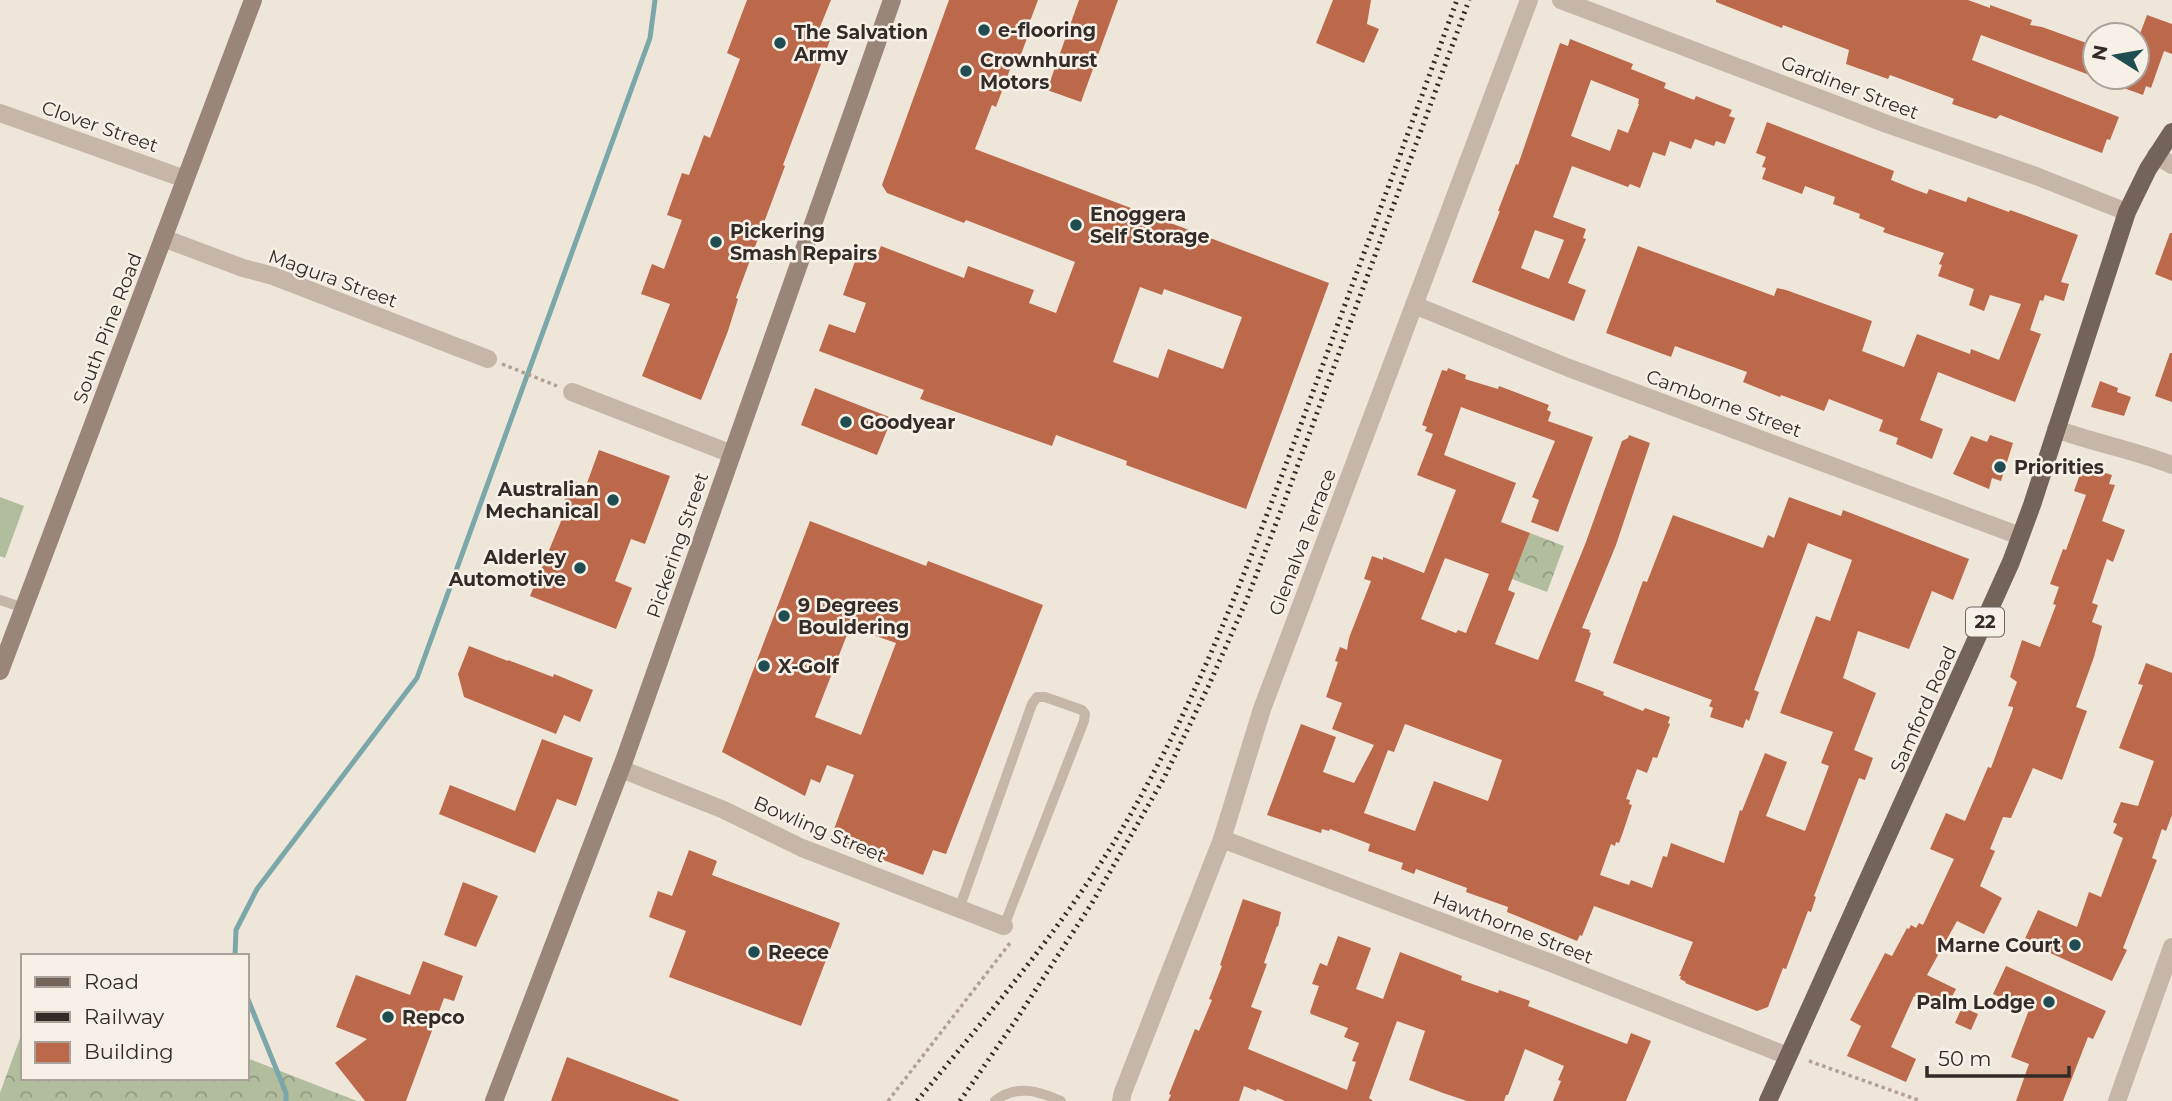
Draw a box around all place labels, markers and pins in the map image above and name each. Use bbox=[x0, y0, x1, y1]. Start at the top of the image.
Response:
place label: e-flooring bbox=[998, 19, 1096, 42]
place label: The Salvation Army bbox=[793, 21, 928, 66]
marker: e-flooring bbox=[976, 22, 992, 38]
marker: The Salvation Army bbox=[772, 35, 788, 51]
place label: Crownhurst Motors bbox=[980, 49, 1098, 94]
marker: Crownhurst Motors bbox=[958, 63, 974, 79]
place label: Enoggera Self Storage bbox=[1090, 203, 1210, 248]
marker: Enoggera Self Storage bbox=[1068, 217, 1084, 233]
place label: Pickering Smash Repairs bbox=[730, 220, 877, 265]
marker: Pickering Smash Repairs bbox=[708, 234, 724, 250]
place label: Goodyear bbox=[860, 411, 955, 434]
marker: Goodyear bbox=[838, 414, 854, 430]
place label: Priorities bbox=[2014, 456, 2104, 479]
marker: Priorities bbox=[1992, 459, 2008, 475]
place label: Australian Mechanical bbox=[485, 478, 599, 523]
marker: Australian Mechanical bbox=[605, 492, 621, 508]
place label: Alderley Automotive bbox=[448, 546, 567, 591]
marker: Alderley Automotive bbox=[572, 560, 588, 576]
place label: 9 Degrees Bouldering bbox=[798, 594, 909, 639]
marker: 9 Degrees Bouldering bbox=[776, 608, 792, 624]
place label: X-Golf bbox=[778, 655, 839, 678]
marker: X-Golf bbox=[756, 658, 772, 674]
place label: Marne Court bbox=[1937, 934, 2061, 957]
marker: Marne Court bbox=[2067, 937, 2083, 953]
place label: Reece bbox=[768, 941, 829, 964]
marker: Reece bbox=[746, 944, 762, 960]
place label: Palm Lodge bbox=[1916, 991, 2035, 1014]
marker: Palm Lodge bbox=[2041, 994, 2057, 1010]
place label: Repco bbox=[402, 1006, 465, 1029]
marker: Repco bbox=[380, 1009, 396, 1025]

